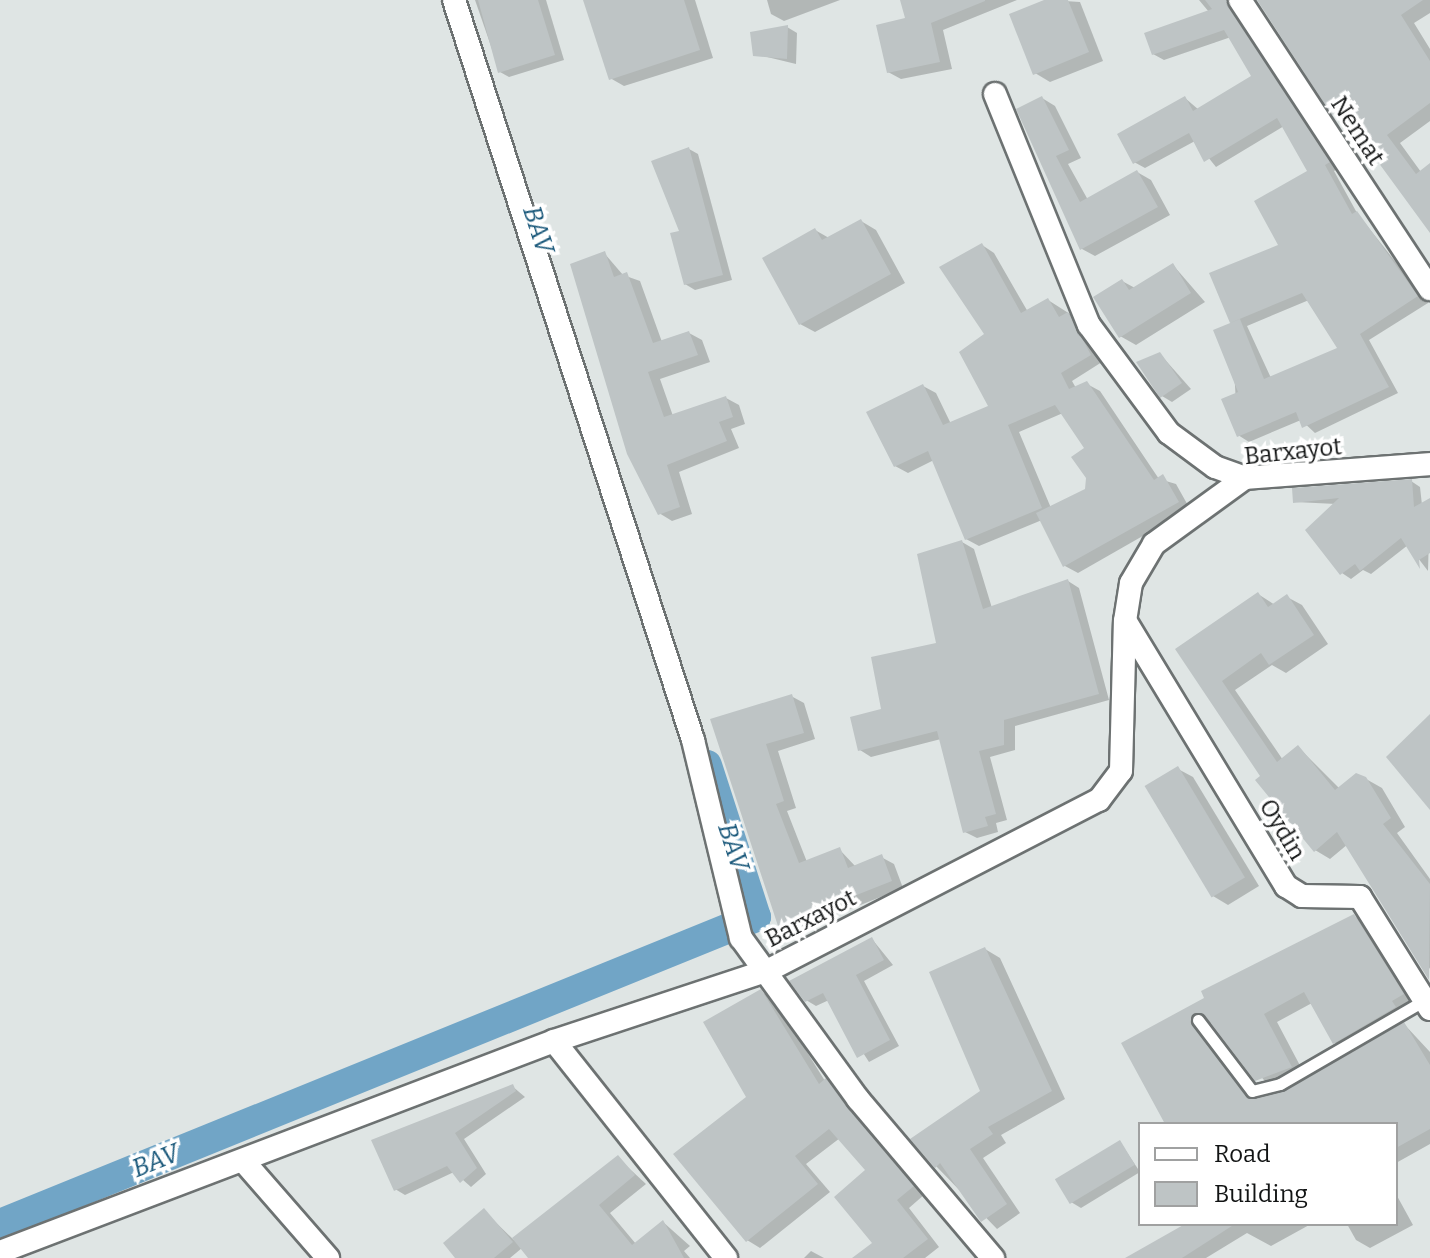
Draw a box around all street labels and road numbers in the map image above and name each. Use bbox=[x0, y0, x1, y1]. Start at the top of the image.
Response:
street label: Nemat bbox=[1324, 91, 1390, 171]
street label: Barxayot bbox=[1243, 433, 1343, 471]
street label: Oydin bbox=[1253, 794, 1311, 866]
street label: Barxayot bbox=[761, 884, 861, 954]

